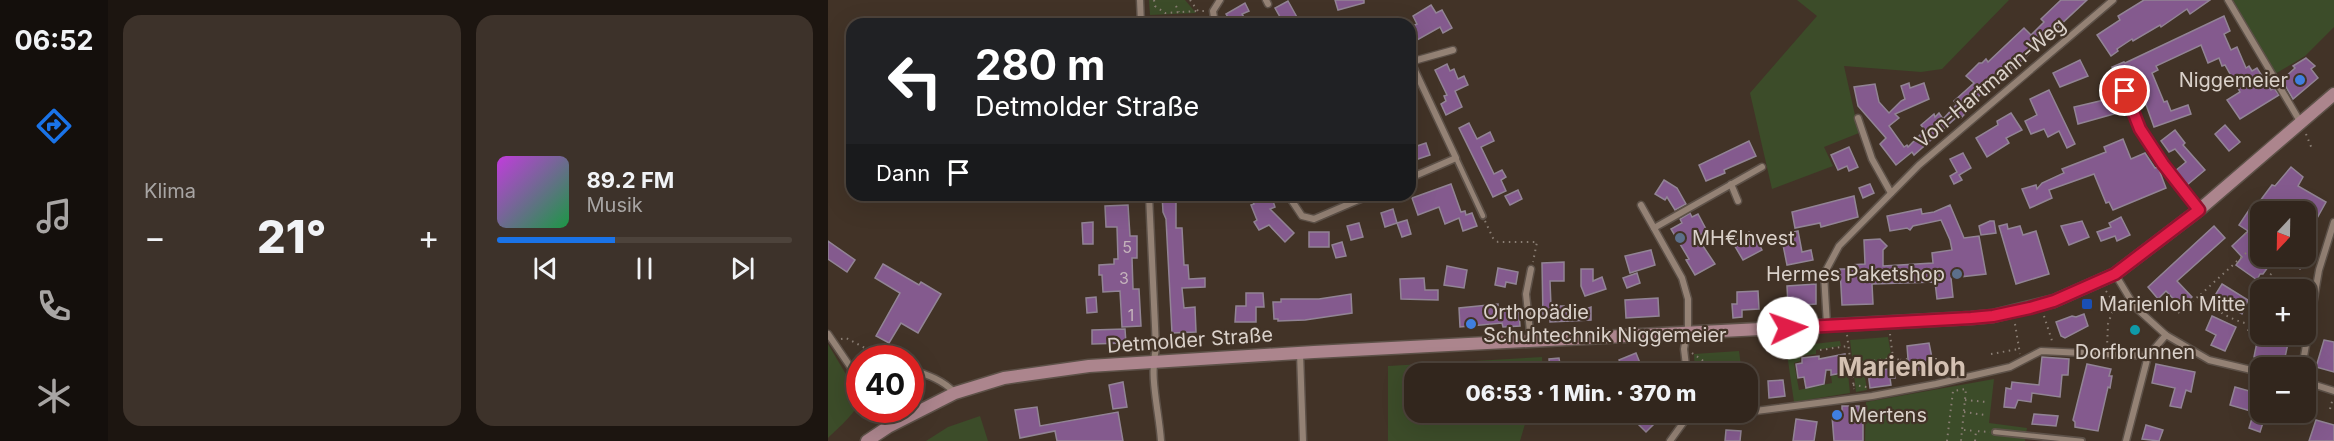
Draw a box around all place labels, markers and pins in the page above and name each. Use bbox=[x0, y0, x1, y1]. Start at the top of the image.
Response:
pin bbox=[2099, 65, 2150, 116]
place label: Niggemeier bbox=[2179, 68, 2288, 92]
marker: Niggemeier bbox=[2293, 73, 2307, 87]
place label: MH€Invest bbox=[1692, 226, 1795, 250]
marker: MH€Invest bbox=[1673, 231, 1687, 245]
place label: Hermes Paketshop bbox=[1766, 262, 1945, 286]
marker: Hermes Paketshop bbox=[1950, 267, 1964, 281]
place label: Marienloh Mitte bbox=[2099, 292, 2246, 316]
marker: Marienloh Mitte bbox=[2080, 297, 2094, 311]
place label: Orthopädie Schuhtechnik Niggemeier bbox=[1483, 300, 1727, 347]
marker: Orthopädie Schuhtechnik Niggemeier bbox=[1464, 317, 1478, 331]
marker: Dorfbrunnen bbox=[2128, 323, 2142, 337]
place label: Dorfbrunnen bbox=[2075, 340, 2195, 364]
place label: Mertens bbox=[1849, 403, 1927, 427]
marker: Mertens bbox=[1830, 408, 1844, 422]

